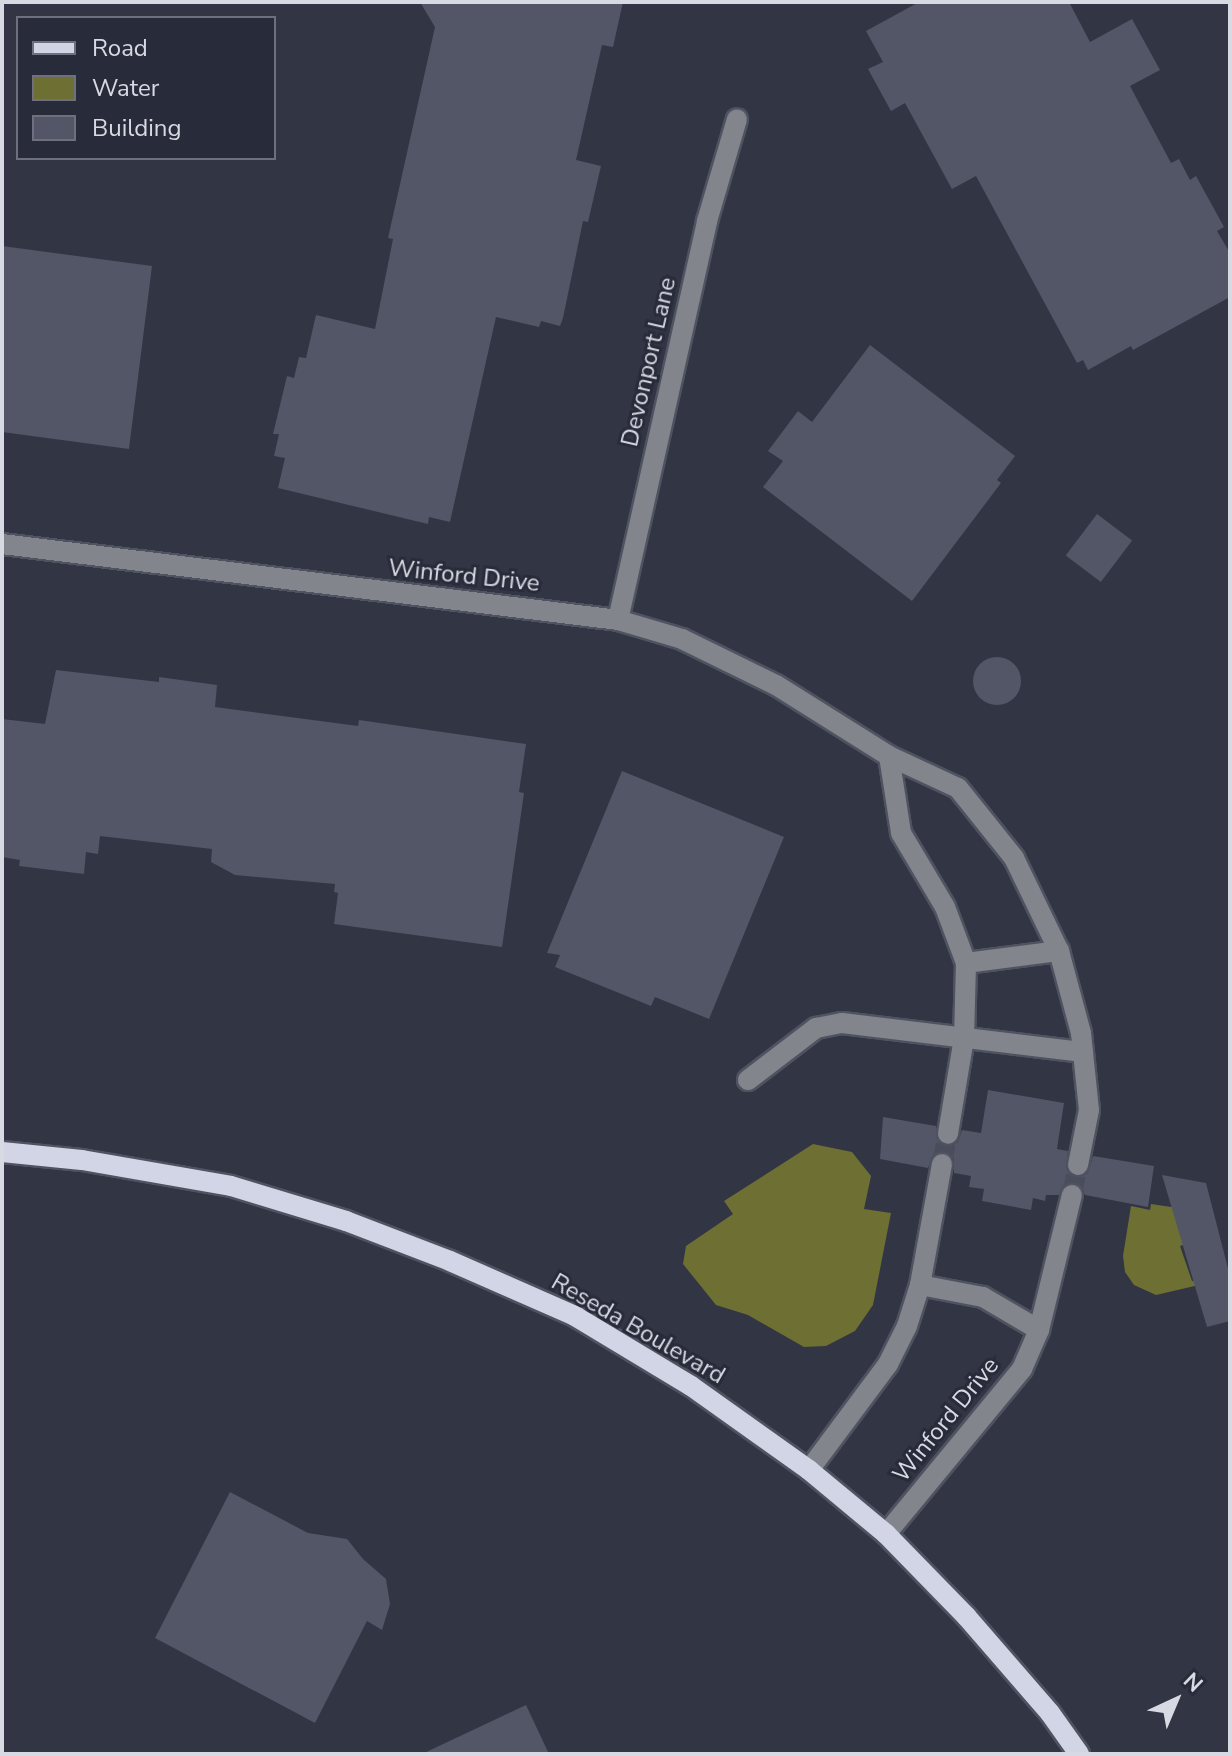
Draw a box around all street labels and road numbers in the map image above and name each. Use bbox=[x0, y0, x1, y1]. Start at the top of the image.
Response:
street label: Devonport Lane bbox=[616, 275, 682, 449]
street label: Winford Drive bbox=[387, 554, 541, 598]
street label: Reseda Boulevard bbox=[546, 1268, 730, 1390]
street label: Winford Drive bbox=[887, 1352, 1005, 1488]

